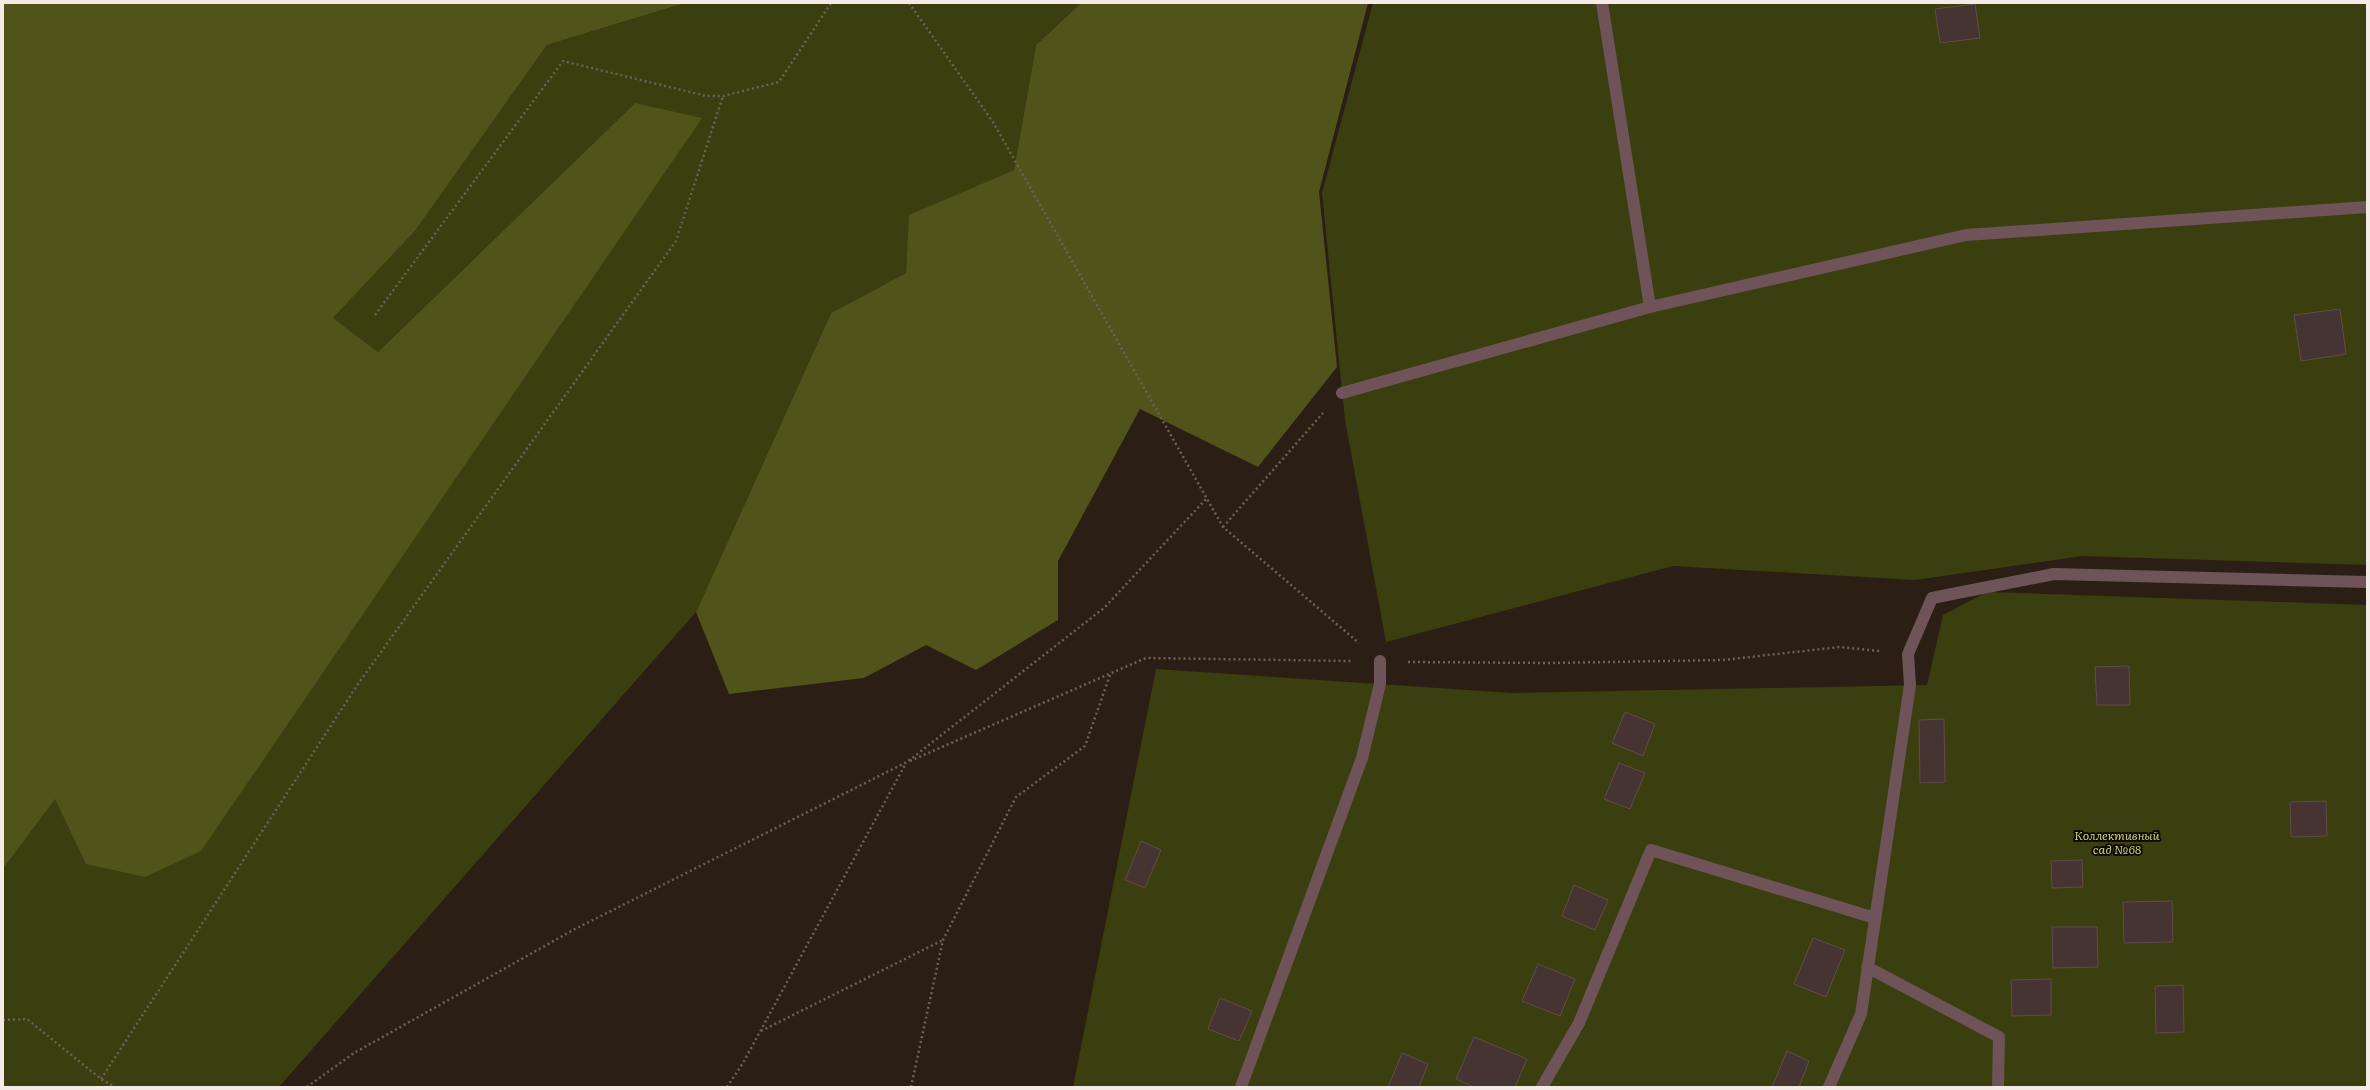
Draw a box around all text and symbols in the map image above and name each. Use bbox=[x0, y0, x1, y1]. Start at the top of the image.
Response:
park label: Коллективный сад №68 bbox=[2074, 826, 2161, 858]

